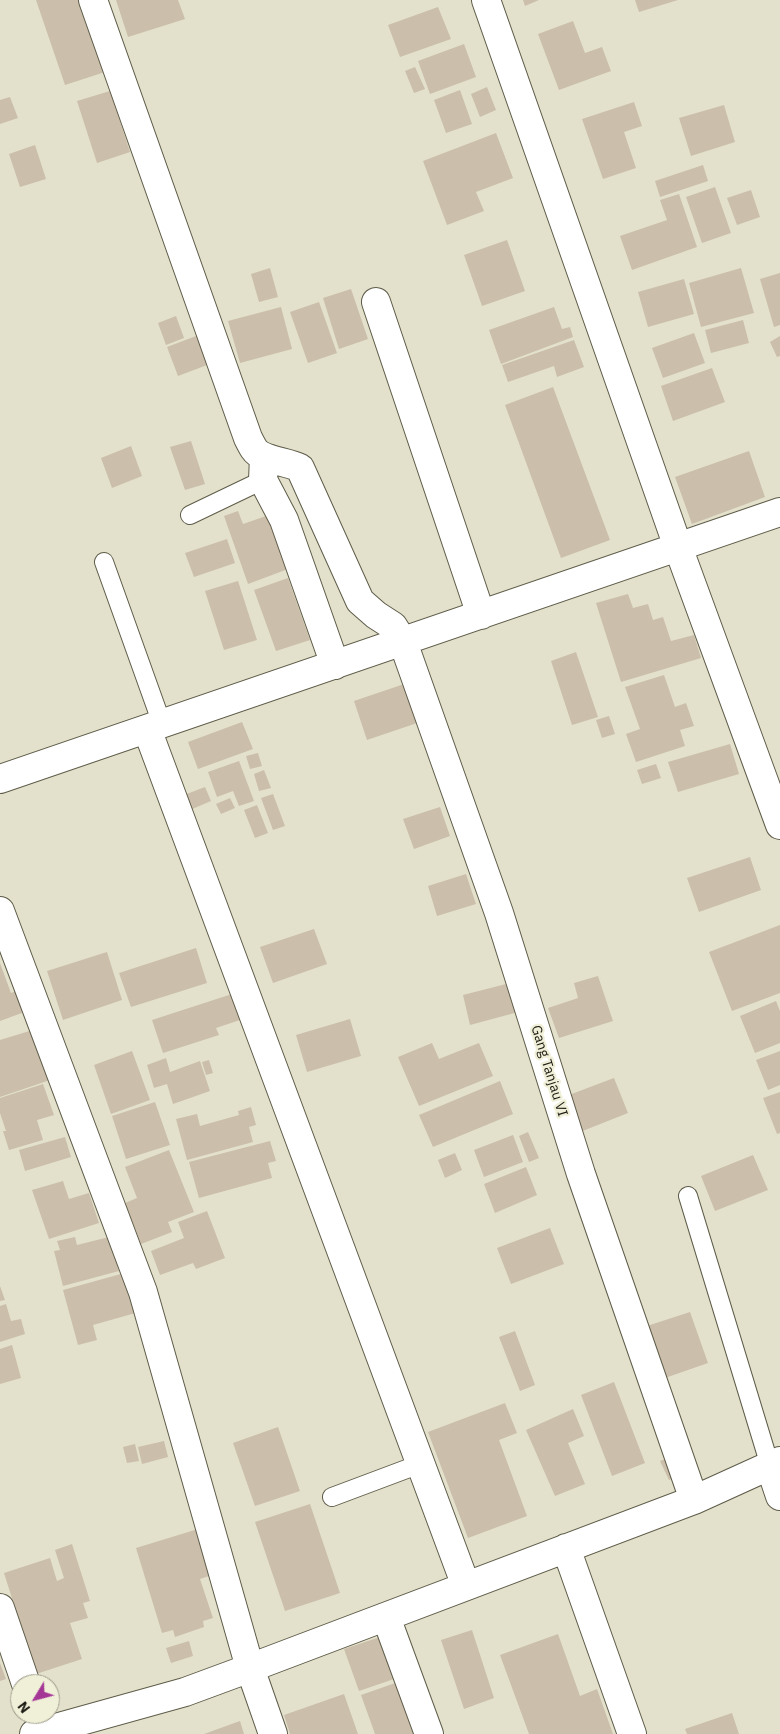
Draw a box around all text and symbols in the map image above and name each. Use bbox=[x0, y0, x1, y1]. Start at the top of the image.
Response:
street label: Gang Tanjau VI bbox=[527, 1023, 571, 1119]
north arrow bbox=[10, 1674, 60, 1724]
text: N bbox=[14, 1698, 34, 1717]

